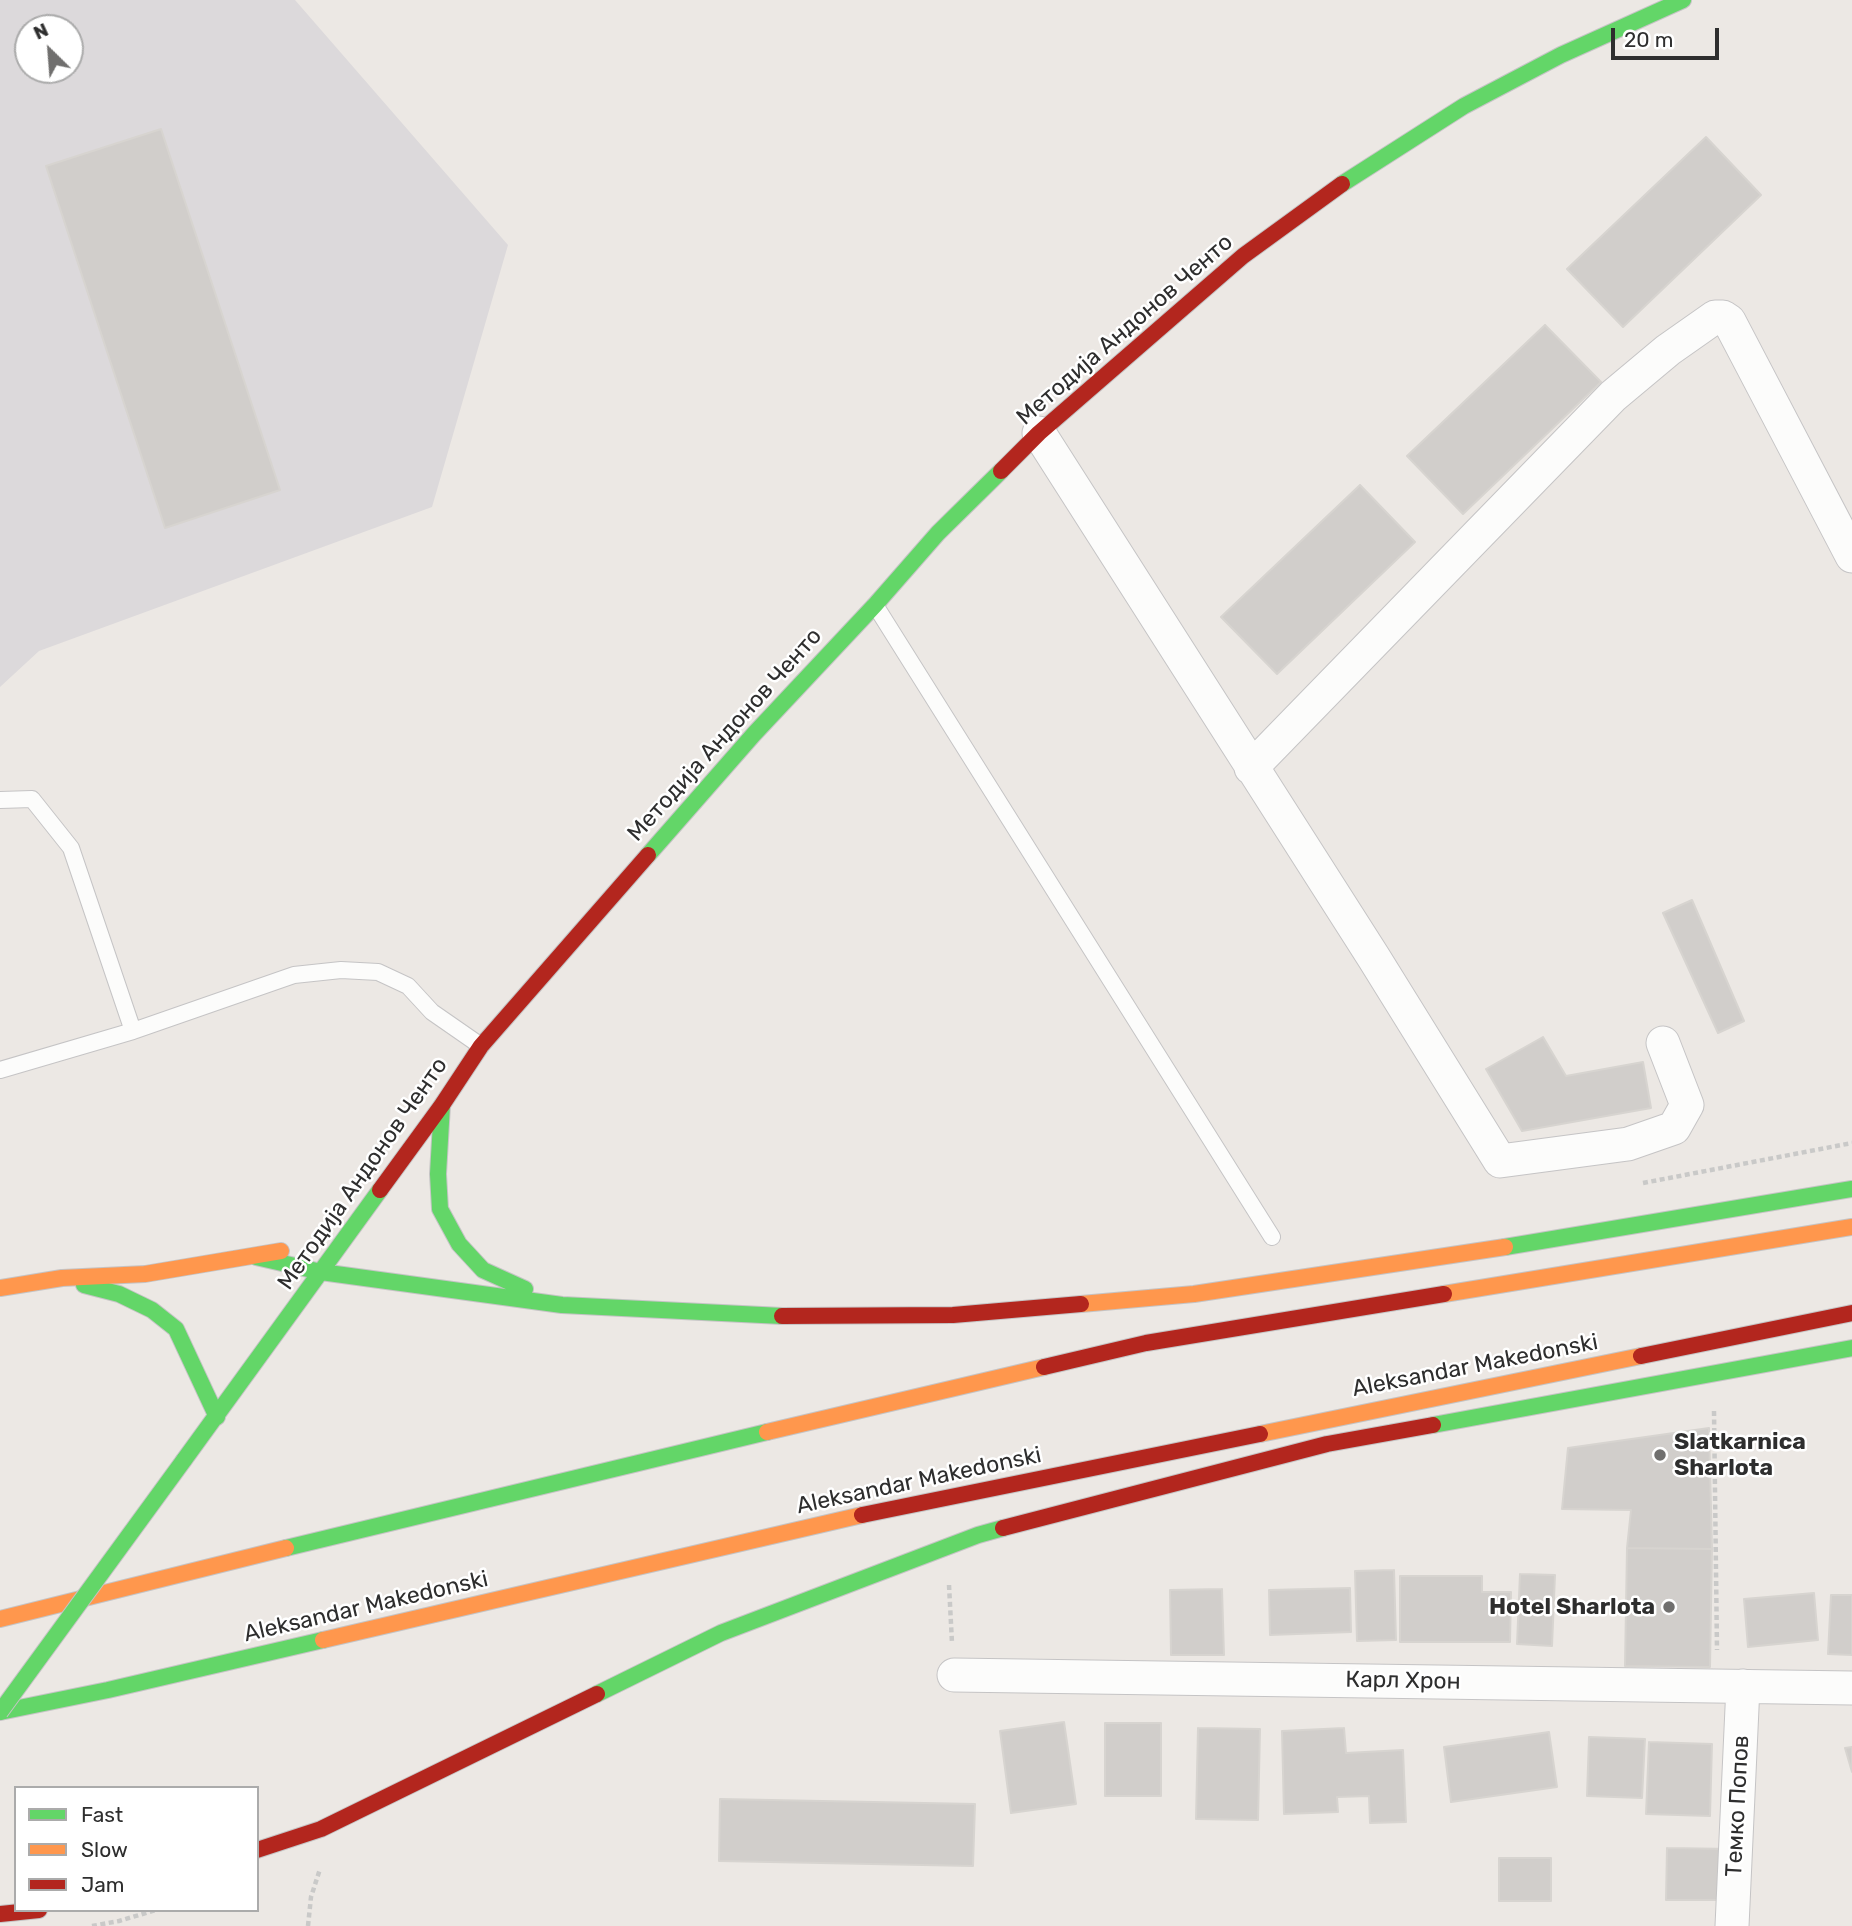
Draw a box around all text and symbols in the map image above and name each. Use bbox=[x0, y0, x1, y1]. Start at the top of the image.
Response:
north arrow bbox=[14, 14, 84, 84]
scale bar bbox=[1614, 14, 1722, 58]
text: N bbox=[30, 18, 52, 45]
text: 20 m bbox=[1624, 27, 1673, 52]
street label: Методија Андонов Ченто bbox=[1011, 229, 1239, 431]
street label: Методија Андонов Ченто bbox=[622, 623, 828, 847]
street label: Методија Андонов Ченто bbox=[272, 1053, 454, 1295]
street label: Aleksandar Makedonski bbox=[1350, 1329, 1600, 1403]
place label: Slatkarnica Sharlota bbox=[1674, 1428, 1806, 1482]
street label: Aleksandar Makedonski bbox=[794, 1442, 1044, 1520]
marker: Slatkarnica Sharlota bbox=[1652, 1447, 1668, 1463]
street label: Aleksandar Makedonski bbox=[241, 1565, 491, 1649]
place label: Hotel Sharlota bbox=[1489, 1593, 1655, 1621]
marker: Hotel Sharlota bbox=[1661, 1599, 1677, 1615]
street label: Карл Хрон bbox=[1345, 1666, 1461, 1696]
street label: Темко Попов bbox=[1721, 1734, 1755, 1878]
legend bbox=[14, 1786, 259, 1912]
text: Fast bbox=[81, 1802, 123, 1827]
text: Slow bbox=[81, 1837, 128, 1862]
text: Jam bbox=[81, 1872, 125, 1897]

